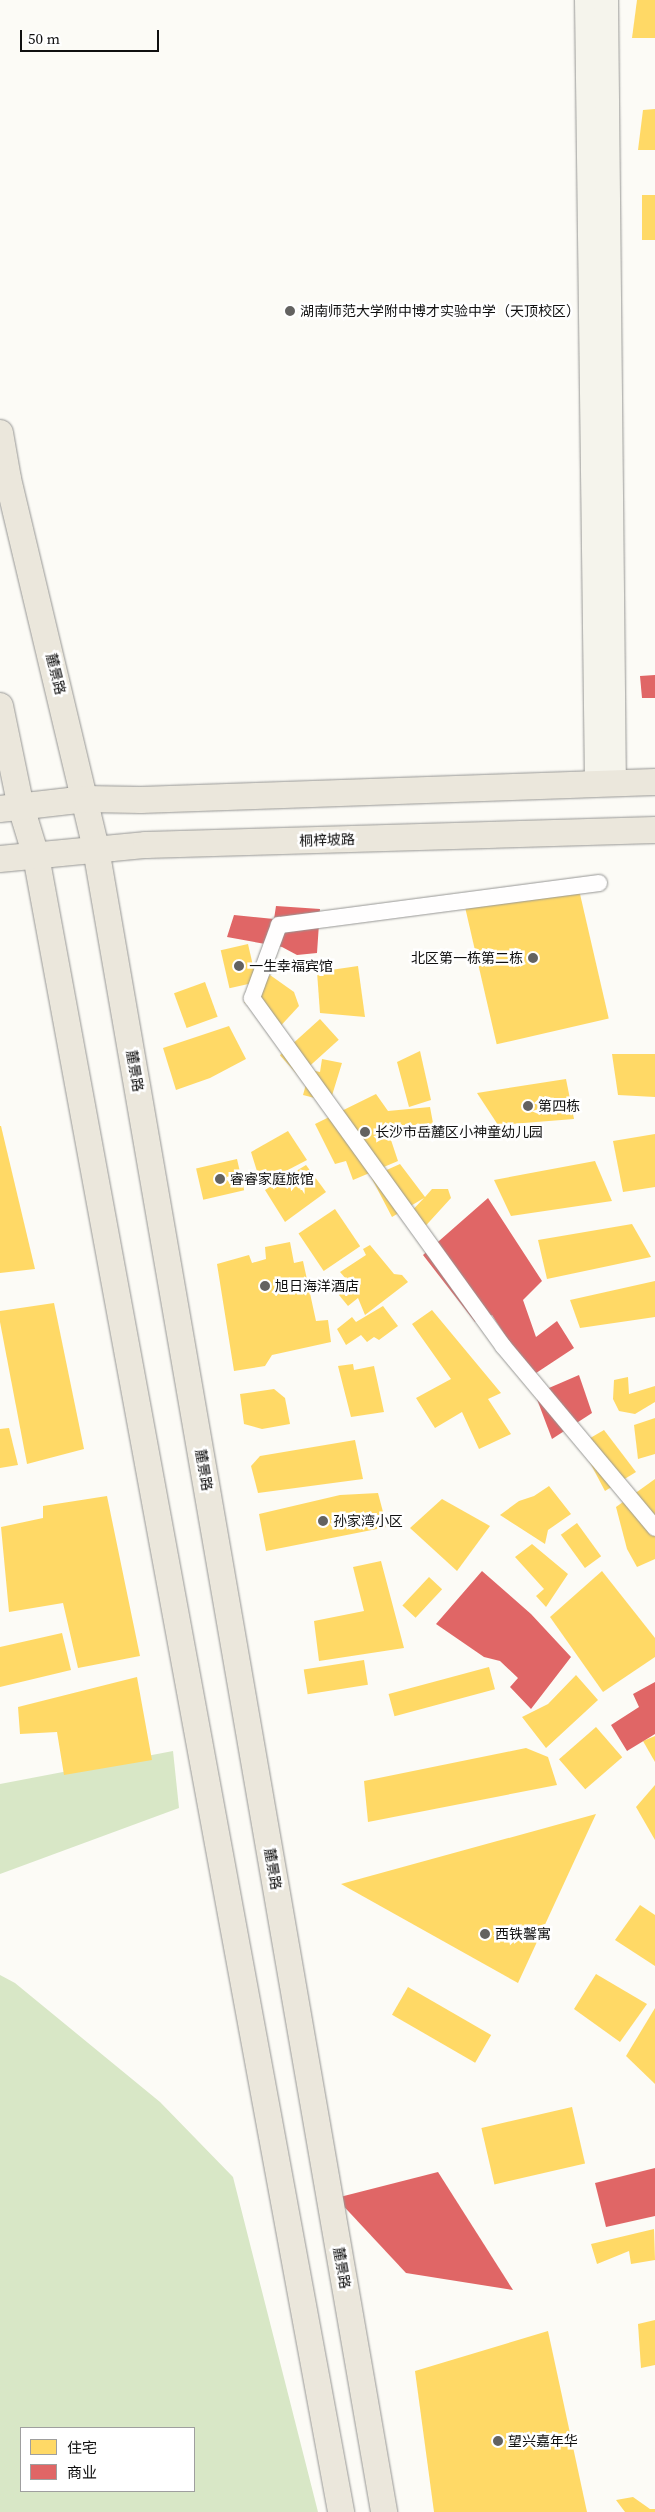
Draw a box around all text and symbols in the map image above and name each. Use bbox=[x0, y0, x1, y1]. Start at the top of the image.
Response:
scale bar bbox=[22, 20, 161, 52]
text: 50 m bbox=[28, 28, 60, 49]
place label: 湖南师范大学附中博才实验中学（天顶校区） bbox=[300, 303, 580, 319]
marker: 湖南师范大学附中博才实验中学（天顶校区） bbox=[284, 305, 296, 317]
street label: 麓景路 bbox=[43, 652, 69, 696]
street label: 桐梓坡路 bbox=[299, 831, 355, 849]
place label: 北区第一栋第二栋 bbox=[411, 950, 523, 966]
marker: 北区第一栋第二栋 bbox=[527, 952, 539, 964]
place label: 一生幸福宾馆 bbox=[249, 958, 333, 974]
marker: 一生幸福宾馆 bbox=[233, 960, 245, 972]
street label: 麓景路 bbox=[123, 1049, 147, 1093]
place label: 第四栋 bbox=[538, 1098, 580, 1114]
marker: 第四栋 bbox=[522, 1100, 534, 1112]
place label: 长沙市岳麓区小神童幼儿园 bbox=[375, 1124, 543, 1140]
marker: 长沙市岳麓区小神童幼儿园 bbox=[359, 1126, 371, 1138]
place label: 睿睿家庭旅馆 bbox=[230, 1171, 314, 1187]
marker: 睿睿家庭旅馆 bbox=[214, 1173, 226, 1185]
place label: 旭日海洋酒店 bbox=[275, 1278, 359, 1294]
marker: 旭日海洋酒店 bbox=[259, 1280, 271, 1292]
street label: 麓景路 bbox=[192, 1448, 216, 1492]
place label: 孙家湾小区 bbox=[333, 1513, 403, 1529]
marker: 孙家湾小区 bbox=[317, 1515, 329, 1527]
street label: 麓景路 bbox=[261, 1847, 285, 1891]
place label: 西铁馨寓 bbox=[495, 1926, 551, 1942]
marker: 西铁馨寓 bbox=[479, 1928, 491, 1940]
street label: 麓景路 bbox=[330, 2246, 354, 2290]
legend bbox=[20, 2427, 195, 2492]
place label: 望兴嘉年华 bbox=[508, 2433, 578, 2449]
marker: 望兴嘉年华 bbox=[492, 2435, 504, 2447]
text: 住宅 bbox=[67, 2437, 97, 2458]
text: 商业 bbox=[67, 2462, 97, 2483]

